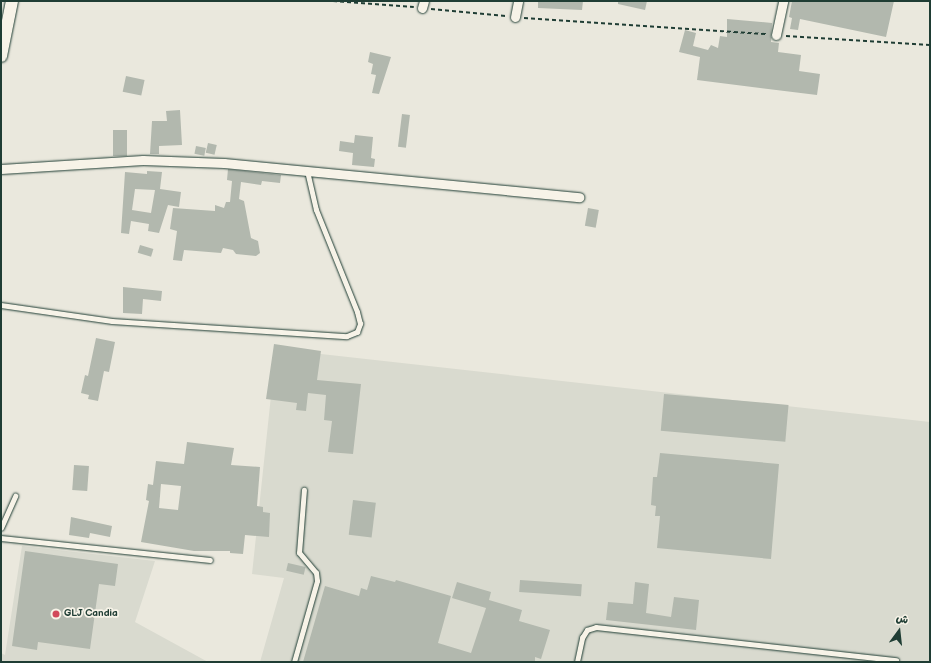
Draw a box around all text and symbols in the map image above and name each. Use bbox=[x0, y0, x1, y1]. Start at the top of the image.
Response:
place label: GLJ Candia bbox=[64, 608, 118, 620]
marker: GLJ Candia bbox=[51, 609, 61, 619]
north arrow bbox=[879, 611, 919, 651]
text: ش bbox=[895, 611, 910, 627]

